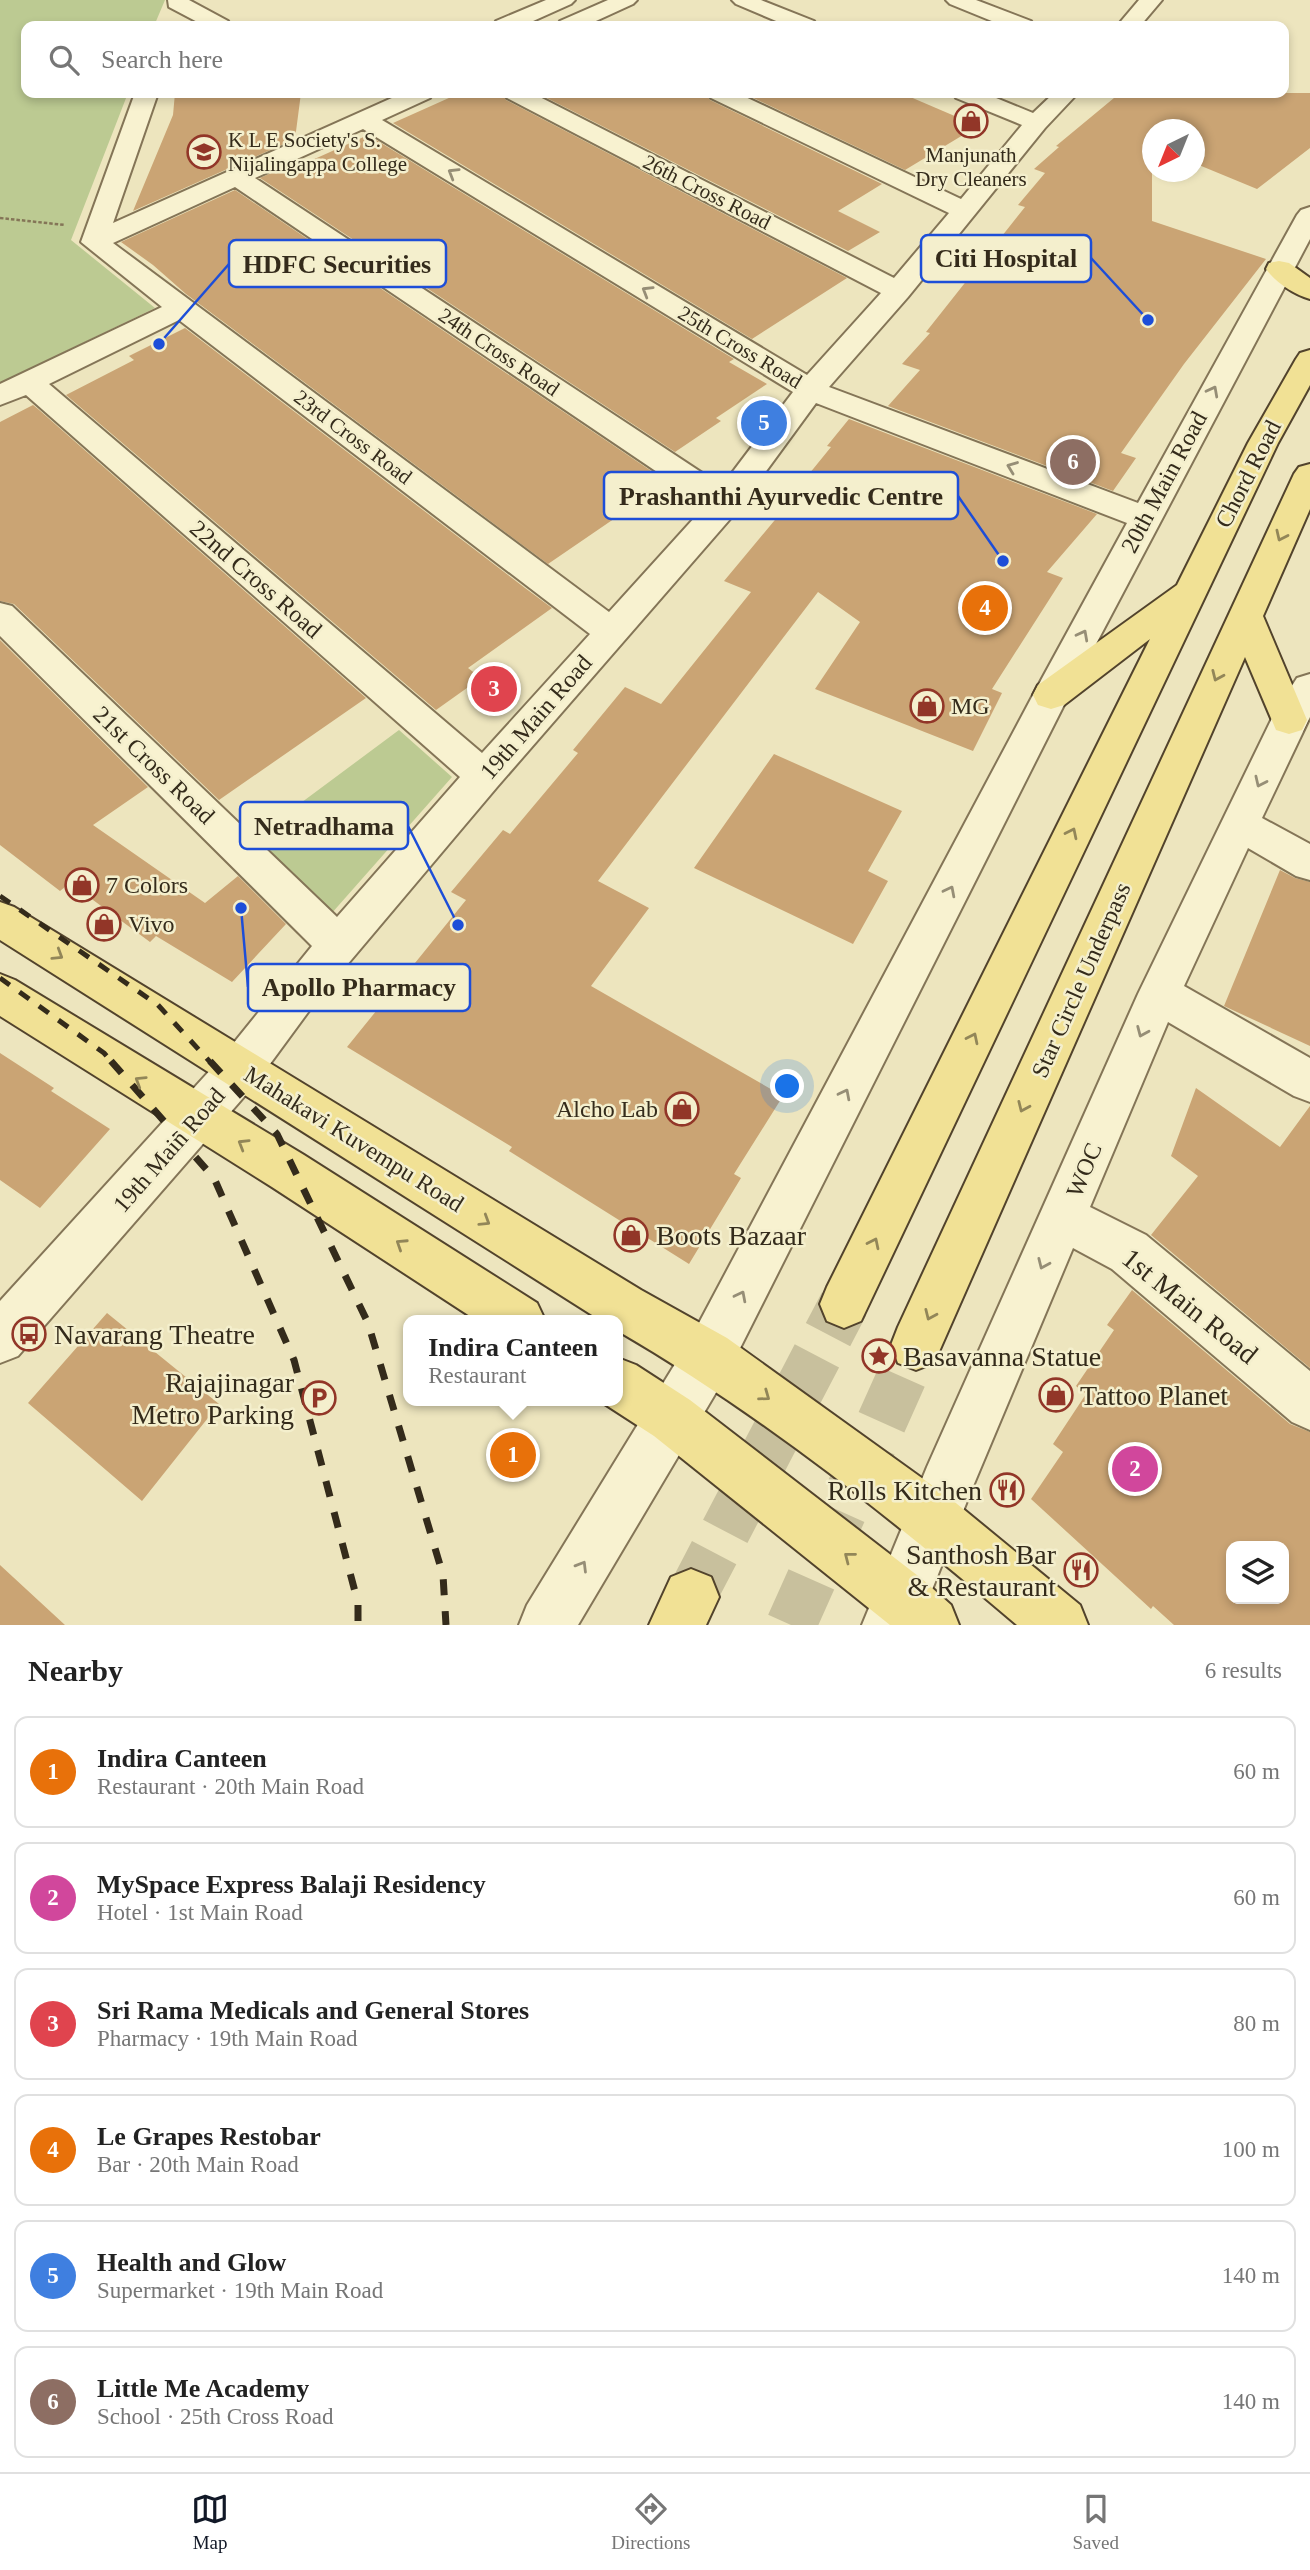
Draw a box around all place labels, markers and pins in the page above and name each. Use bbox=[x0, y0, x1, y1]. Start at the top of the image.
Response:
shop icon: Manjunath Dry Cleaners bbox=[952, 102, 990, 140]
place label: K L E Society's S. Nijalingappa College bbox=[228, 128, 407, 176]
school or university icon: K L E Society's S. Nijalingappa College bbox=[185, 133, 223, 171]
place label: Manjunath Dry Cleaners bbox=[915, 143, 1027, 191]
callout: Citi Hospital bbox=[921, 235, 1091, 282]
callout: HDFC Securities bbox=[229, 240, 446, 287]
pin: 5 bbox=[741, 397, 787, 449]
pin: 6 bbox=[1050, 436, 1096, 488]
callout: Prashanthi Ayurvedic Centre bbox=[604, 472, 958, 519]
pin: 4 bbox=[962, 582, 1008, 634]
pin: 3 bbox=[471, 663, 517, 715]
shop icon: MG bbox=[908, 687, 946, 725]
place label: MG bbox=[951, 693, 990, 719]
callout: Netradhama bbox=[240, 802, 408, 849]
shop icon: 7 Colors bbox=[63, 866, 101, 904]
place label: 7 Colors bbox=[106, 872, 188, 898]
shop icon: Vivo bbox=[85, 905, 123, 943]
place label: Vivo bbox=[128, 911, 175, 937]
callout: Apollo Pharmacy bbox=[248, 964, 470, 1011]
shop icon: Alcho Lab bbox=[663, 1090, 701, 1128]
place label: Alcho Lab bbox=[556, 1096, 658, 1122]
shop icon: Boots Bazaar bbox=[612, 1216, 650, 1254]
place label: Boots Bazaar bbox=[656, 1220, 807, 1251]
bus stop icon: Navarang Theatre bbox=[10, 1315, 48, 1353]
place label: Navarang Theatre bbox=[54, 1319, 255, 1350]
place icon: Basavanna Statue bbox=[860, 1337, 898, 1375]
place label: Basavanna Statue bbox=[903, 1341, 1101, 1372]
place label: Rajajinagar Metro Parking bbox=[131, 1367, 295, 1430]
shop icon: Tattoo Planet bbox=[1037, 1376, 1075, 1414]
parking icon: Rajajinagar Metro Parking bbox=[300, 1379, 338, 1417]
place label: Tattoo Planet bbox=[1080, 1380, 1228, 1411]
pin: 1 bbox=[490, 1429, 536, 1481]
pin: 2 bbox=[1112, 1443, 1158, 1495]
restaurant icon: Rolls Kitchen bbox=[988, 1471, 1026, 1509]
place label: Rolls Kitchen bbox=[827, 1475, 982, 1506]
place label: Santhosh Bar & Restaurant bbox=[906, 1539, 1057, 1602]
restaurant icon: Santhosh Bar & Restaurant bbox=[1062, 1551, 1100, 1589]

